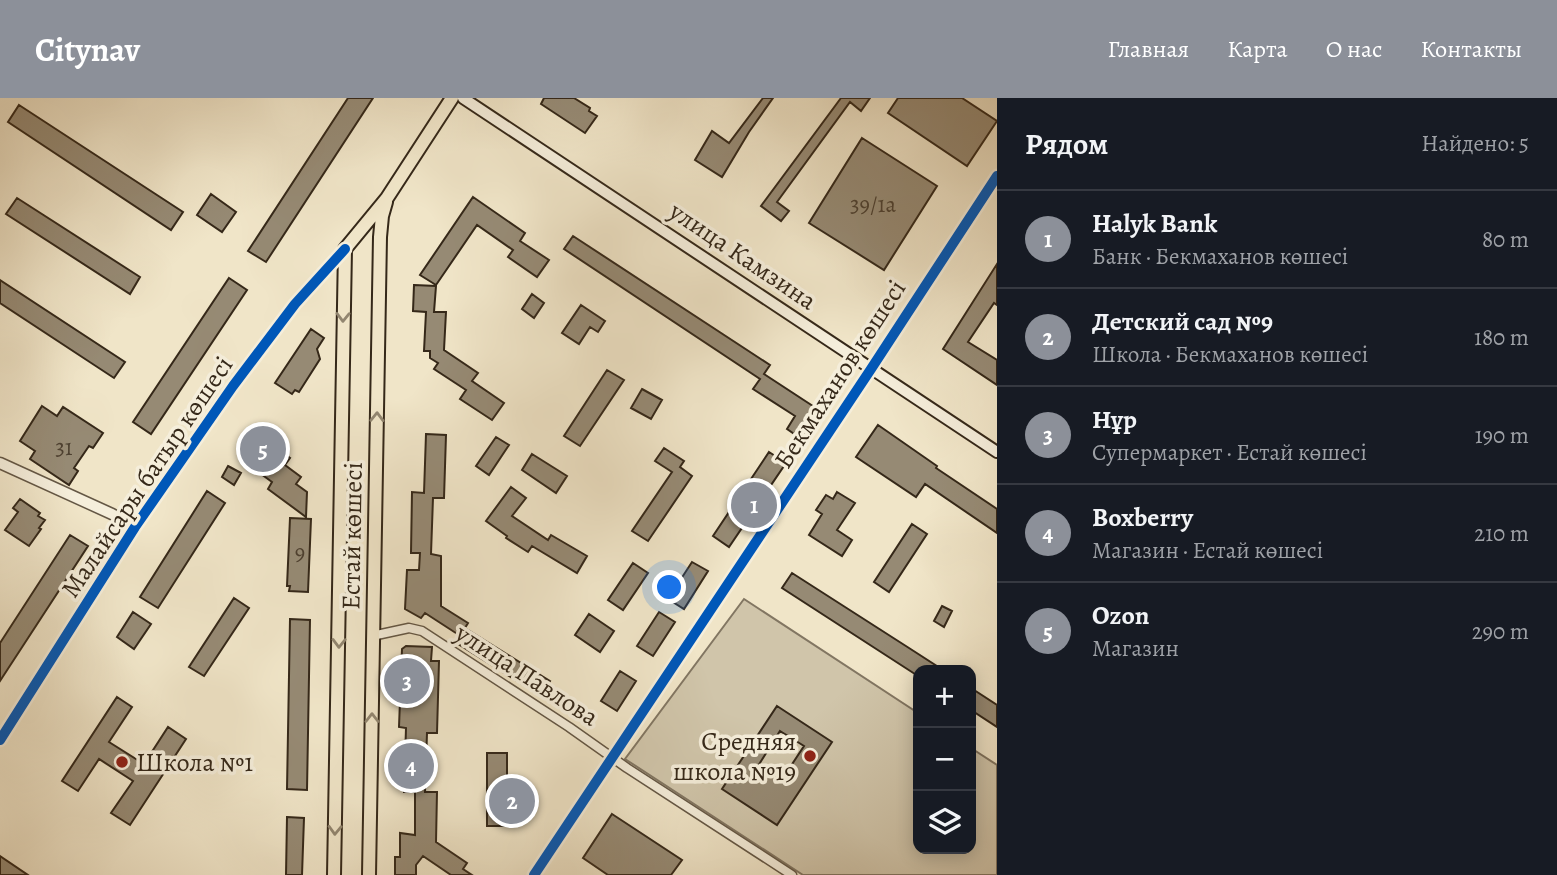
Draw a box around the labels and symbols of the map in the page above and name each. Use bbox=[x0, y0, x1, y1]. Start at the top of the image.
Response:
house number: 39/1а bbox=[850, 189, 896, 220]
street label: улица Камзина bbox=[662, 193, 824, 318]
street label: Бекмаханов көшесі bbox=[766, 273, 914, 475]
one-way arrow bbox=[336, 312, 351, 323]
street label: Малайсары батыр көшесі bbox=[53, 349, 241, 605]
one-way arrow bbox=[370, 411, 385, 422]
pin: 5 bbox=[240, 423, 286, 475]
house number: 31 bbox=[55, 432, 73, 463]
street label: Естай көшесі bbox=[333, 462, 371, 610]
pin: 1 bbox=[731, 479, 777, 531]
house number: 9 bbox=[295, 537, 305, 568]
your location bbox=[652, 570, 686, 604]
street label: улица Павлова bbox=[448, 615, 605, 734]
one-way arrow bbox=[331, 638, 347, 649]
pin: 3 bbox=[384, 655, 430, 707]
one-way arrow bbox=[364, 712, 380, 723]
place label: Средняя школа №19 bbox=[673, 724, 796, 789]
pin: 4 bbox=[388, 740, 434, 792]
place label: Школа №1 bbox=[136, 745, 253, 780]
marker: Средняя школа №19 bbox=[802, 748, 818, 764]
marker: Школа №1 bbox=[114, 754, 130, 770]
pin: 2 bbox=[489, 775, 535, 827]
one-way arrow bbox=[328, 825, 343, 836]

